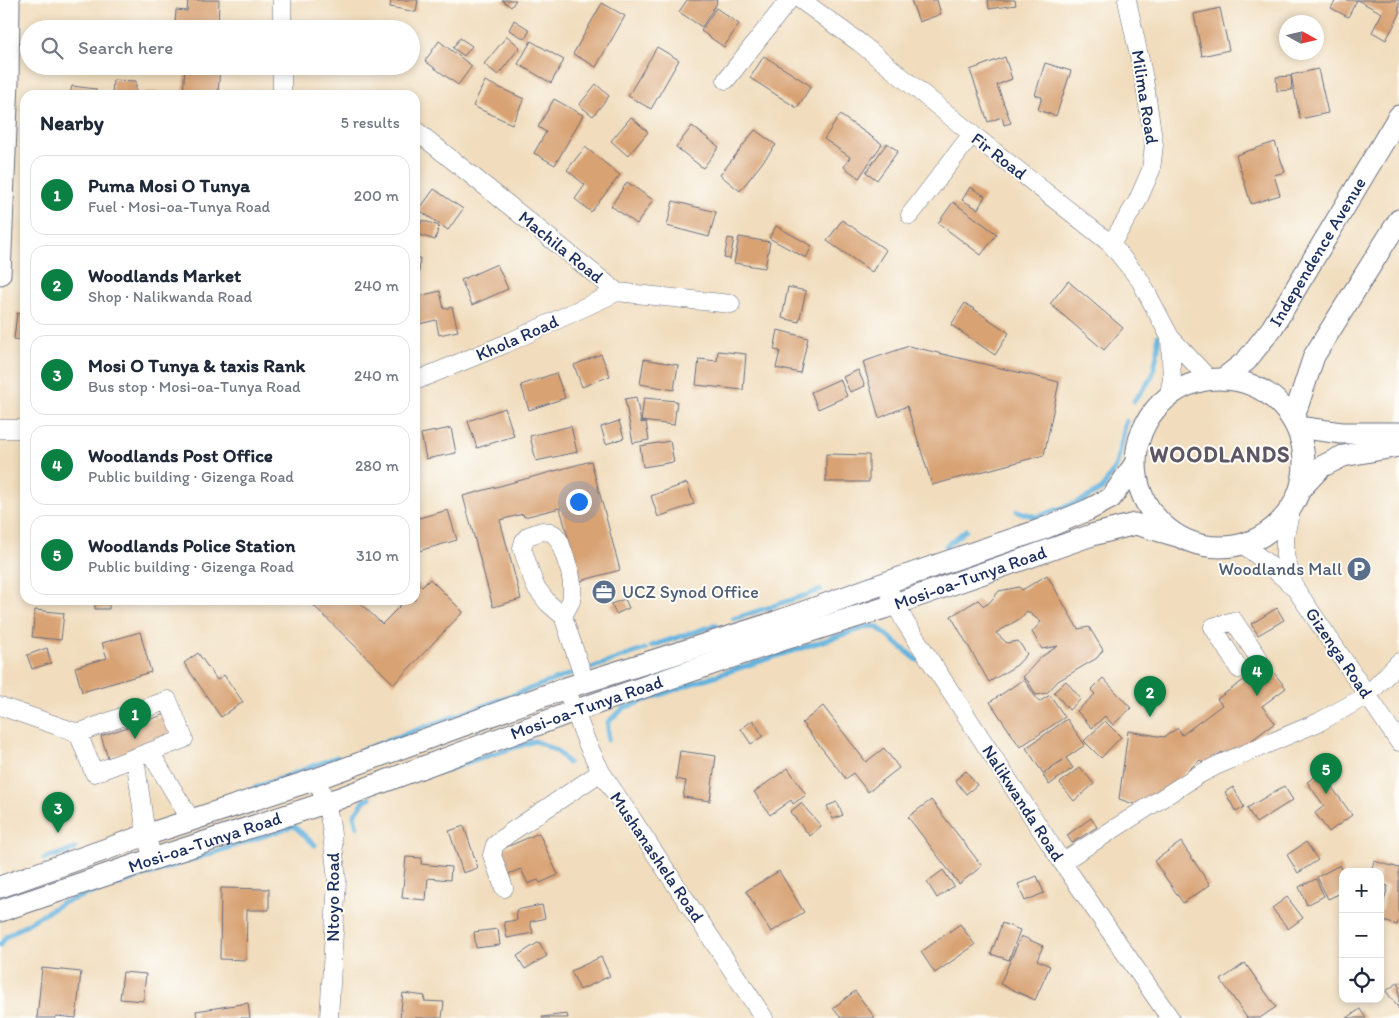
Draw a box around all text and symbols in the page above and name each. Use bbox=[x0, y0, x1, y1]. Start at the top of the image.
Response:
north arrow bbox=[1279, 15, 1324, 60]
search box bbox=[20, 20, 420, 75]
icon: search bbox=[38, 34, 66, 62]
text: Search here bbox=[78, 36, 173, 59]
street label: Milima Road bbox=[1127, 48, 1163, 146]
text: Nearby bbox=[40, 110, 104, 135]
text: 5 results bbox=[340, 113, 400, 132]
street label: Fir Road bbox=[967, 128, 1031, 185]
street label: Independence Avenue bbox=[1264, 173, 1371, 331]
text: Puma Mosi O Tunya bbox=[88, 174, 250, 197]
text: 1 bbox=[53, 186, 61, 205]
text: 200 m bbox=[354, 186, 399, 205]
text: Fuel · Mosi-oa-Tunya Road bbox=[88, 197, 270, 216]
street label: Machila Road bbox=[514, 206, 608, 288]
text: Woodlands Market bbox=[88, 264, 241, 287]
text: 2 bbox=[53, 276, 61, 295]
text: 240 m bbox=[354, 276, 399, 295]
text: Shop · Nalikwanda Road bbox=[88, 287, 252, 306]
street label: Khola Road bbox=[472, 310, 562, 366]
text: Mosi O Tunya & taxis Rank bbox=[88, 354, 305, 377]
text: 3 bbox=[53, 366, 61, 385]
text: 240 m bbox=[354, 366, 399, 385]
text: Bus stop · Mosi-oa-Tunya Road bbox=[88, 377, 301, 396]
district label: WOODLANDS bbox=[1150, 441, 1290, 468]
text: Woodlands Post Office bbox=[88, 444, 273, 467]
text: 4 bbox=[52, 456, 62, 475]
text: 280 m bbox=[355, 456, 399, 475]
text: Public building · Gizenga Road bbox=[88, 467, 294, 486]
your location bbox=[566, 489, 592, 515]
text: Woodlands Police Station bbox=[88, 534, 295, 557]
street label: Mosi-oa-Tunya Road bbox=[891, 541, 1050, 615]
text: 5 bbox=[53, 546, 61, 565]
text: 310 m bbox=[356, 546, 399, 565]
parking icon: Woodlands Mall bbox=[1346, 556, 1372, 582]
text: Public building · Gizenga Road bbox=[88, 557, 294, 576]
place label: Woodlands Mall bbox=[1219, 558, 1342, 580]
office icon: UCZ Synod Office bbox=[591, 579, 617, 605]
place label: UCZ Synod Office bbox=[622, 581, 759, 603]
street label: Gizenga Road bbox=[1301, 603, 1377, 703]
pin: 4 bbox=[1241, 655, 1273, 696]
street label: Mosi-oa-Tunya Road bbox=[507, 670, 666, 745]
pin: 2 bbox=[1134, 676, 1166, 717]
pin: 1 bbox=[119, 698, 151, 739]
street label: Nalikwanda Road bbox=[977, 741, 1069, 866]
pin: 5 bbox=[1310, 753, 1342, 794]
street label: Mushanashela Road bbox=[605, 787, 709, 927]
pin: 3 bbox=[42, 792, 74, 833]
street label: Mosi-oa-Tunya Road bbox=[125, 807, 284, 878]
street label: Ntoyo Road bbox=[322, 852, 344, 942]
map controls bbox=[1339, 868, 1384, 1003]
button: + bbox=[1339, 868, 1384, 913]
button: − bbox=[1339, 913, 1384, 958]
button: locate bbox=[1339, 958, 1384, 1003]

